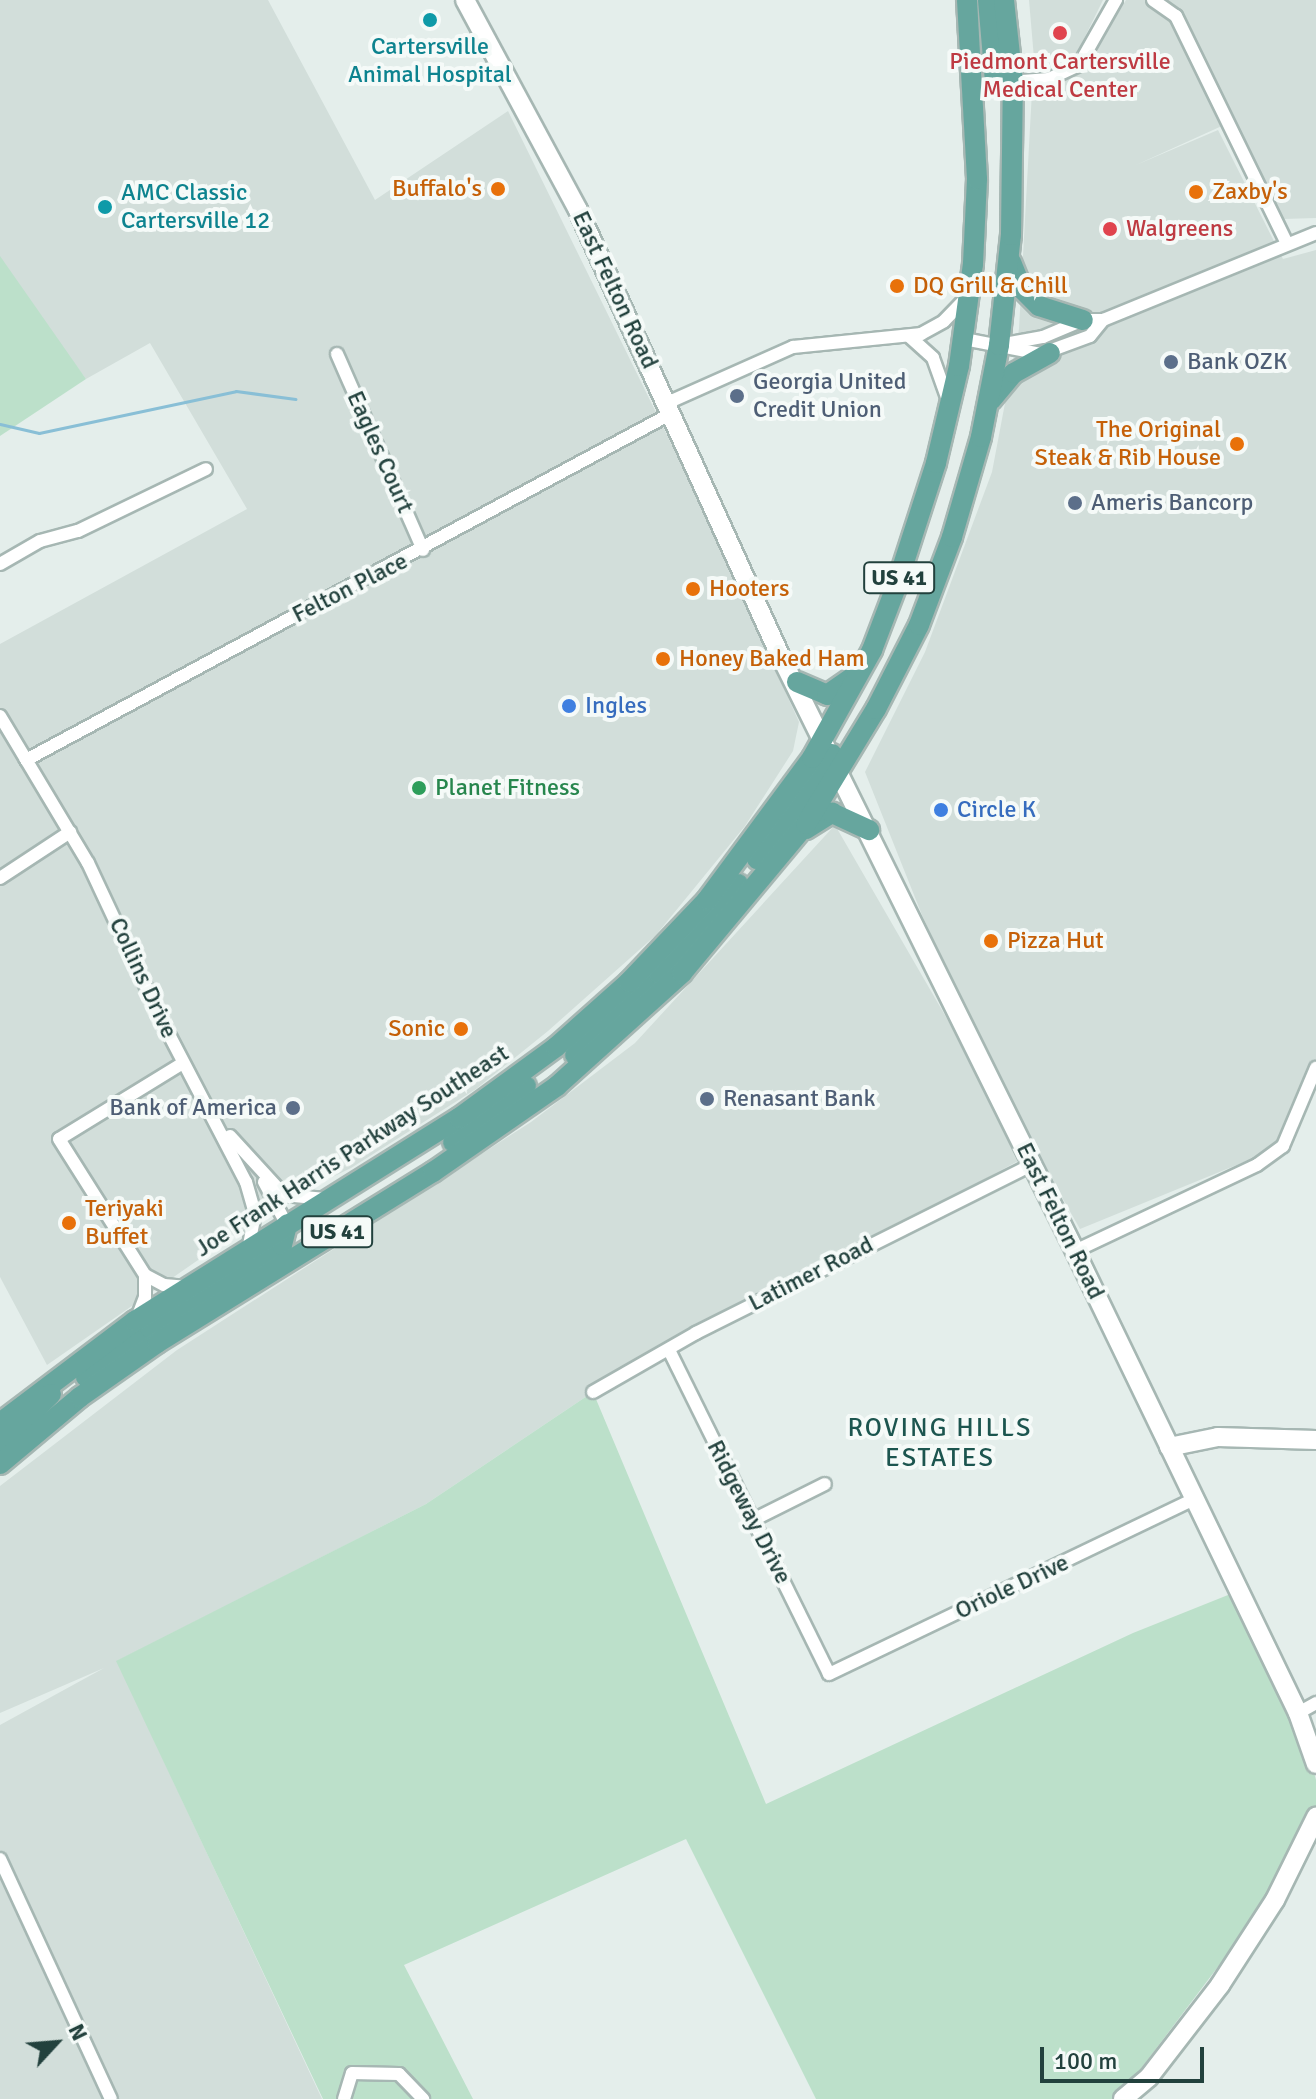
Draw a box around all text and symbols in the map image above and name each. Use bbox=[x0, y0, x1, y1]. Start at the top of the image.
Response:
marker: Cartersville Animal Hospital bbox=[421, 11, 439, 29]
marker: Piedmont Cartersville Medical Center bbox=[1049, 22, 1071, 44]
place label: Cartersville Animal Hospital bbox=[348, 33, 512, 89]
place label: Piedmont Cartersville Medical Center bbox=[949, 48, 1171, 104]
place label: Buffalo's bbox=[392, 175, 482, 203]
place label: Zaxby's bbox=[1212, 178, 1288, 206]
place label: AMC Classic Cartersville 12 bbox=[121, 179, 270, 235]
marker: Buffalo's bbox=[489, 180, 507, 198]
marker: Zaxby's bbox=[1187, 183, 1205, 201]
marker: AMC Classic Cartersville 12 bbox=[96, 198, 114, 216]
street label: East Felton Road bbox=[566, 207, 664, 373]
place label: Walgreens bbox=[1126, 215, 1233, 243]
marker: Walgreens bbox=[1101, 220, 1119, 238]
place label: DQ Grill & Chill bbox=[913, 272, 1068, 300]
marker: DQ Grill & Chill bbox=[888, 277, 906, 295]
place label: Bank OZK bbox=[1187, 348, 1287, 376]
marker: Bank OZK bbox=[1162, 353, 1180, 371]
place label: Georgia United Credit Union bbox=[753, 368, 907, 424]
street label: Eagles Court bbox=[340, 387, 420, 517]
marker: Georgia United Credit Union bbox=[728, 387, 746, 405]
place label: The Original Steak & Rib House bbox=[1035, 416, 1221, 472]
marker: The Original Steak & Rib House bbox=[1228, 435, 1246, 453]
place label: Ameris Bancorp bbox=[1091, 489, 1253, 517]
marker: Ameris Bancorp bbox=[1066, 494, 1084, 512]
street label: Felton Place bbox=[288, 547, 412, 629]
road number: US 41 bbox=[863, 560, 935, 596]
place label: Hooters bbox=[709, 575, 789, 603]
marker: Hooters bbox=[684, 580, 702, 598]
place label: Honey Baked Ham bbox=[679, 645, 865, 673]
marker: Honey Baked Ham bbox=[654, 650, 672, 668]
place label: Ingles bbox=[585, 692, 647, 720]
marker: Ingles bbox=[560, 697, 578, 715]
place label: Planet Fitness bbox=[435, 774, 580, 802]
marker: Planet Fitness bbox=[410, 779, 428, 797]
place label: Circle K bbox=[957, 796, 1036, 824]
marker: Circle K bbox=[932, 801, 950, 819]
street label: Collins Drive bbox=[103, 913, 183, 1043]
place label: Pizza Hut bbox=[1007, 927, 1104, 955]
marker: Pizza Hut bbox=[982, 932, 1000, 950]
place label: Sonic bbox=[388, 1015, 445, 1043]
marker: Sonic bbox=[452, 1020, 470, 1038]
street label: Joe Frank Harris Parkway Southeast bbox=[190, 1039, 514, 1263]
place label: Renasant Bank bbox=[723, 1085, 876, 1113]
marker: Renasant Bank bbox=[698, 1090, 716, 1108]
place label: Bank of America bbox=[109, 1094, 277, 1122]
marker: Bank of America bbox=[284, 1099, 302, 1117]
street label: East Felton Road bbox=[1010, 1138, 1110, 1304]
place label: Teriyaki Buffet bbox=[85, 1195, 164, 1251]
marker: Teriyaki Buffet bbox=[60, 1214, 78, 1232]
road number: US 41 bbox=[301, 1214, 373, 1250]
street label: Latimer Road bbox=[744, 1230, 878, 1318]
district label: ROVING HILLS ESTATES bbox=[848, 1413, 1032, 1474]
street label: Ridgeway Drive bbox=[700, 1435, 798, 1589]
street label: Oriole Drive bbox=[951, 1548, 1073, 1626]
north arrow bbox=[16, 2003, 96, 2083]
text: N bbox=[63, 2019, 94, 2045]
scale bar bbox=[1044, 2031, 1208, 2081]
text: 100 m bbox=[1054, 2046, 1117, 2076]

